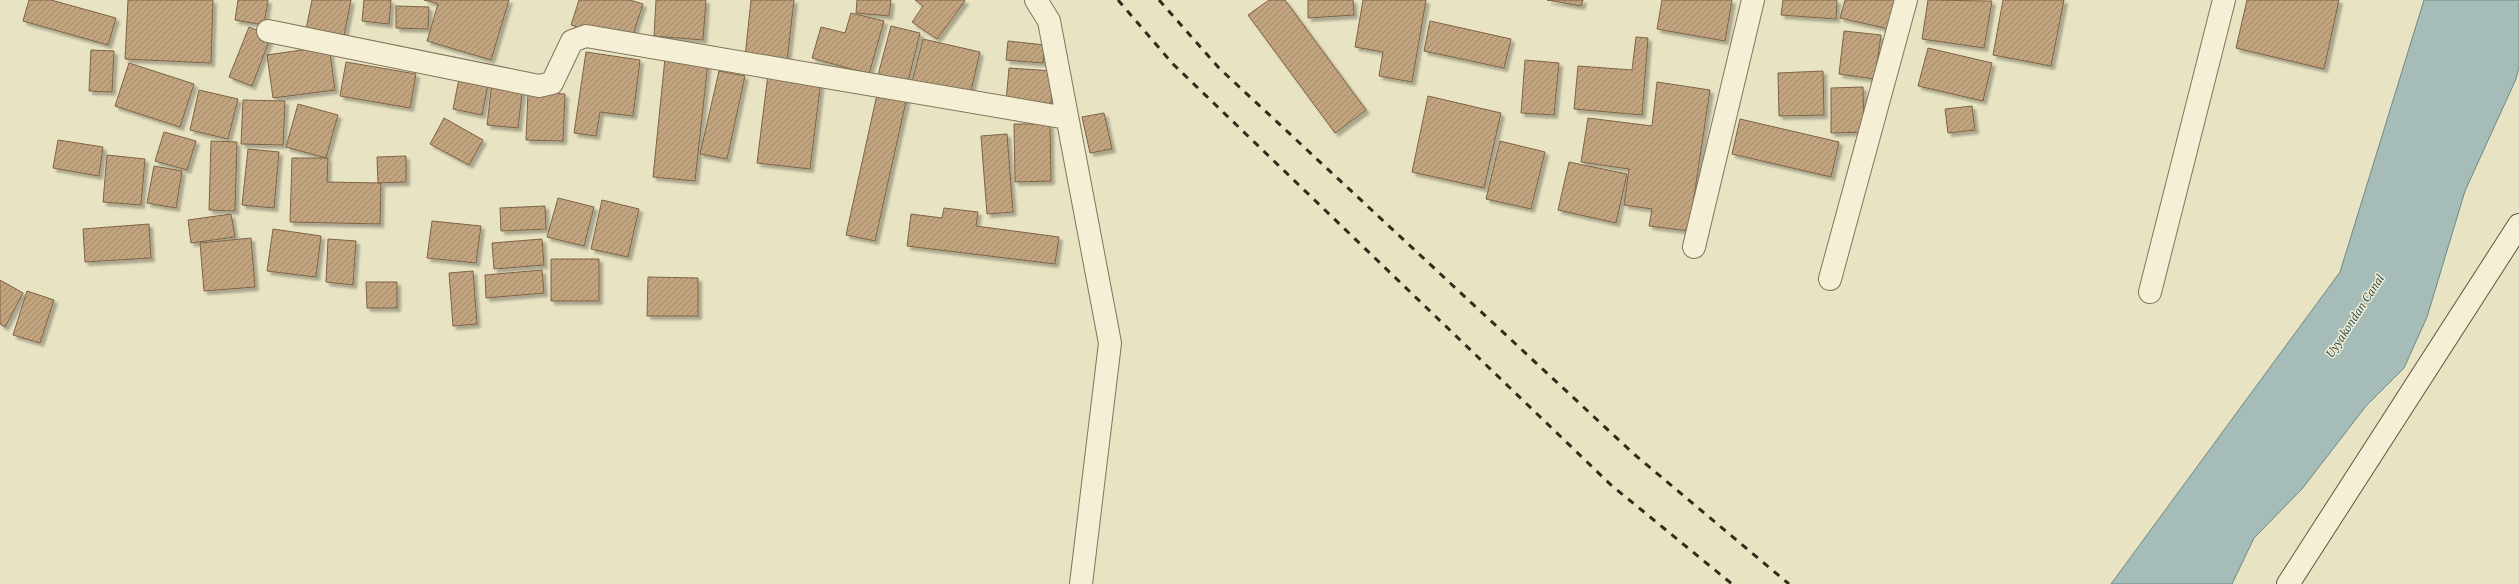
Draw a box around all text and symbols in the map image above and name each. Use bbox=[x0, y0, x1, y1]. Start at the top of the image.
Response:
water label: Uyyakondan Canal bbox=[2322, 271, 2387, 360]

